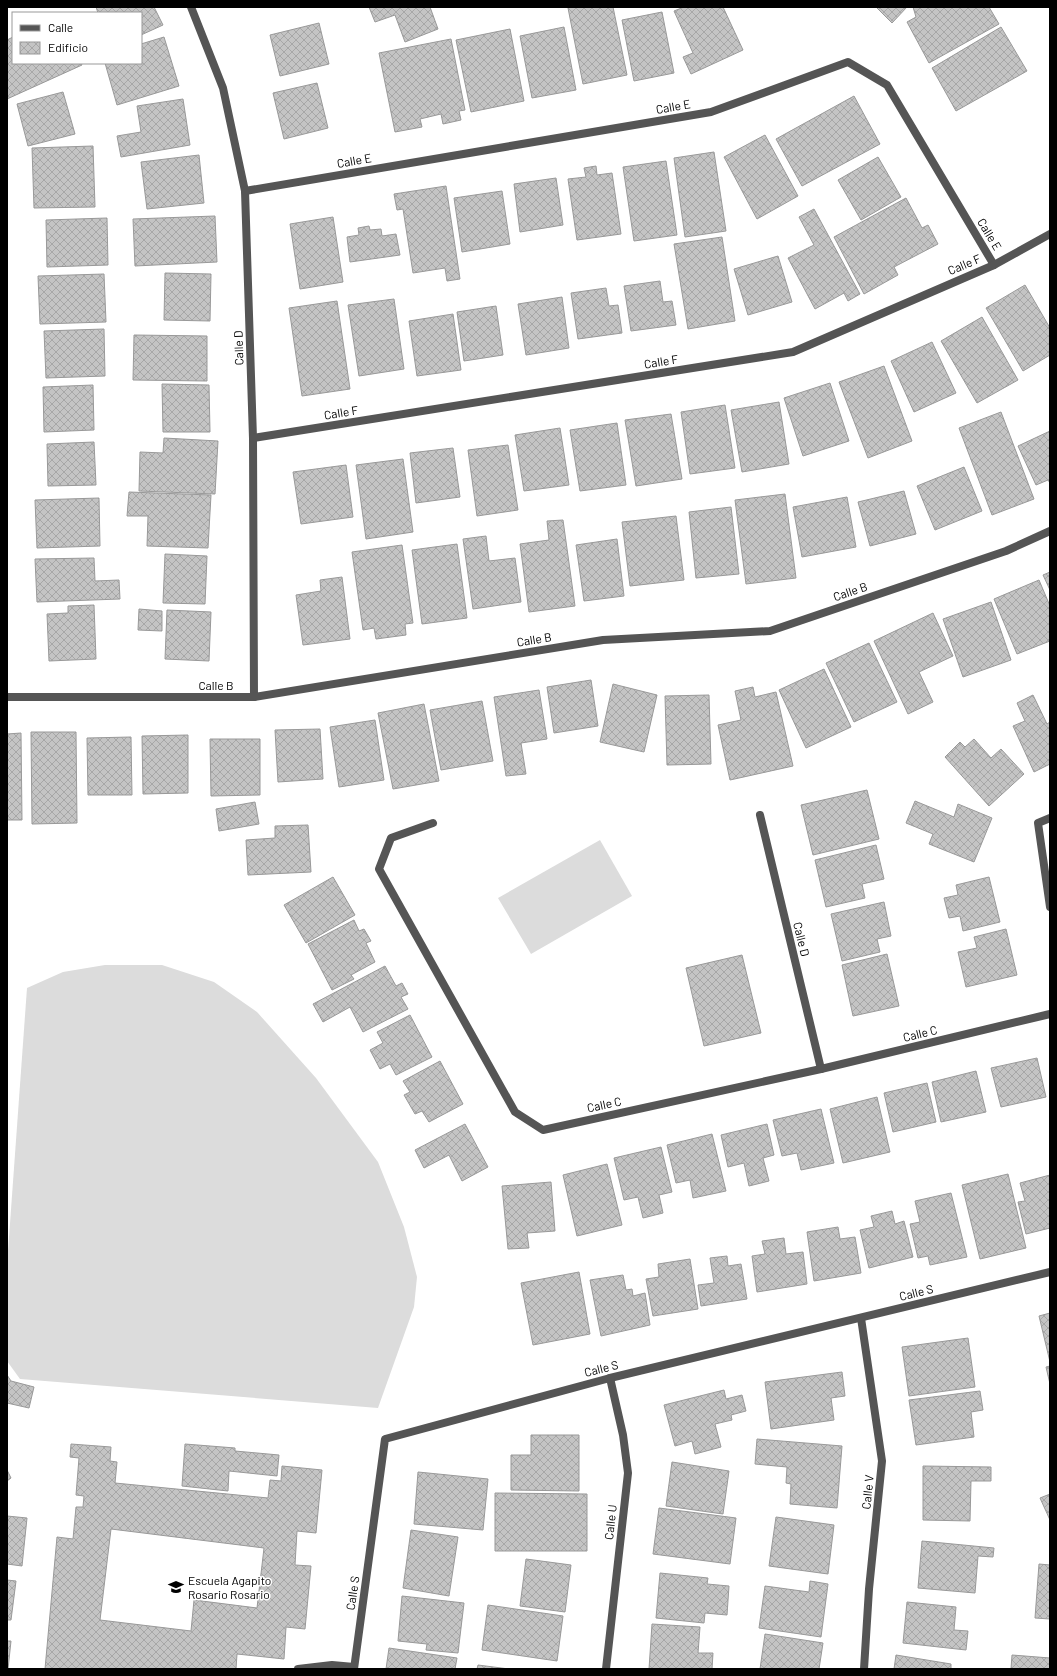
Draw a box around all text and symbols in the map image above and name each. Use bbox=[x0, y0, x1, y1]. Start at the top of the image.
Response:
legend bbox=[12, 12, 142, 64]
text: Calle bbox=[48, 20, 73, 34]
text: Edificio bbox=[48, 40, 88, 54]
street label: Calle E bbox=[655, 96, 691, 116]
street label: Calle E bbox=[336, 150, 372, 170]
street label: Calle E bbox=[975, 215, 1005, 253]
street label: Calle F bbox=[945, 251, 983, 277]
street label: Calle D bbox=[230, 330, 246, 366]
street label: Calle F bbox=[643, 351, 679, 371]
street label: Calle F bbox=[323, 402, 359, 422]
street label: Calle B bbox=[831, 579, 869, 603]
street label: Calle B bbox=[516, 629, 552, 649]
street label: Calle B bbox=[198, 678, 234, 692]
street label: Calle D bbox=[791, 920, 813, 958]
street label: Calle C bbox=[901, 1022, 939, 1044]
street label: Calle C bbox=[585, 1094, 623, 1114]
street label: Calle S bbox=[897, 1281, 935, 1303]
street label: Calle S bbox=[582, 1357, 620, 1379]
street label: Calle V bbox=[858, 1474, 876, 1510]
street label: Calle U bbox=[601, 1504, 619, 1540]
place label: Escuela Agapito Rosario Rosario bbox=[188, 1573, 271, 1601]
street label: Calle S bbox=[343, 1575, 361, 1611]
school or university icon: Escuela Agapito Rosario Rosario bbox=[167, 1578, 185, 1596]

